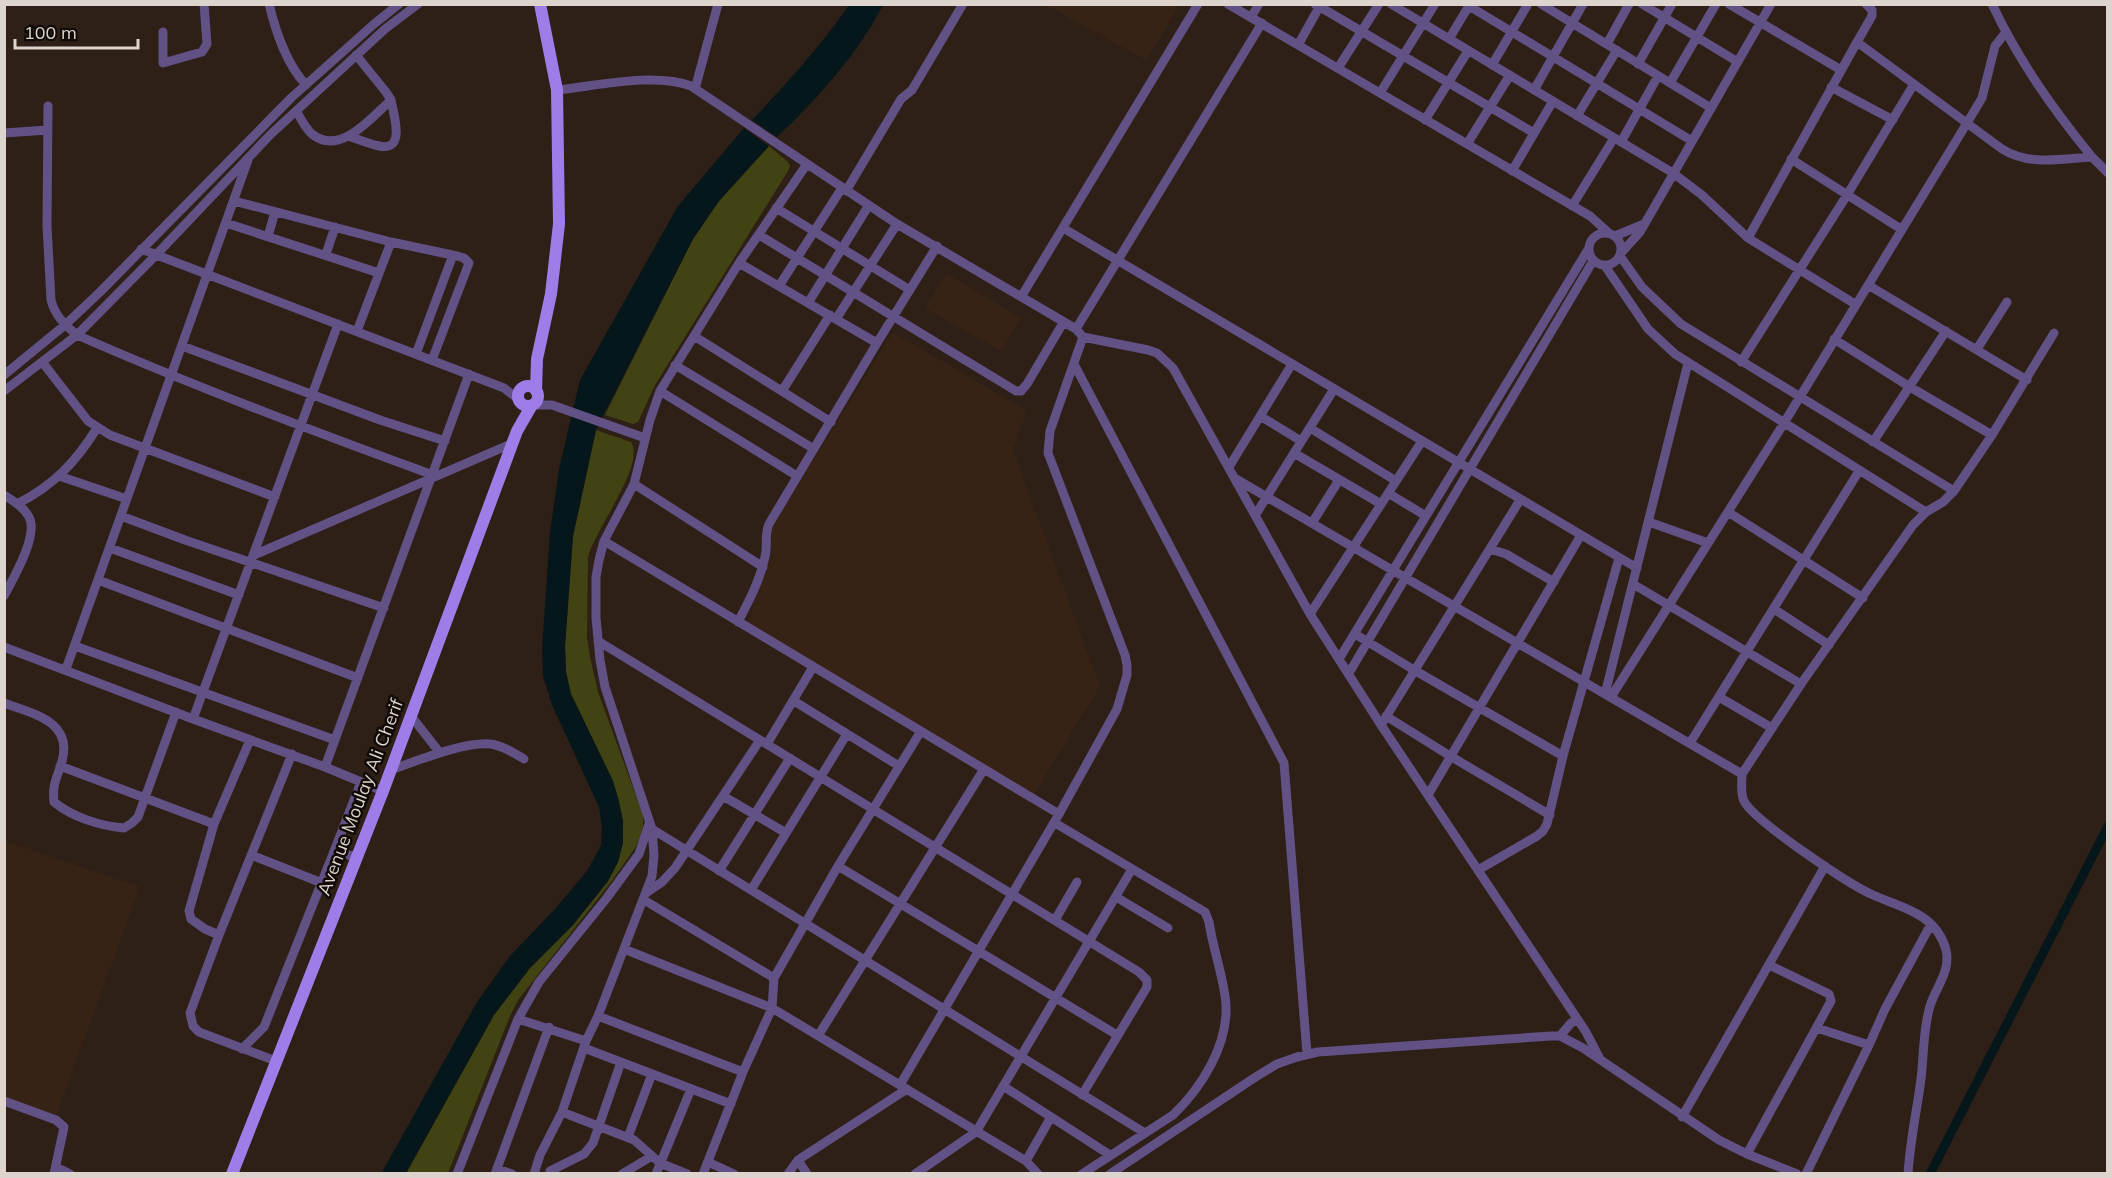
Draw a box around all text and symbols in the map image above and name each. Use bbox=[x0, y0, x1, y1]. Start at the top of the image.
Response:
scale bar bbox=[15, 12, 138, 50]
text: 100 m bbox=[24, 21, 77, 44]
street label: Avenue Moulay Ali Cherif bbox=[312, 695, 408, 899]

